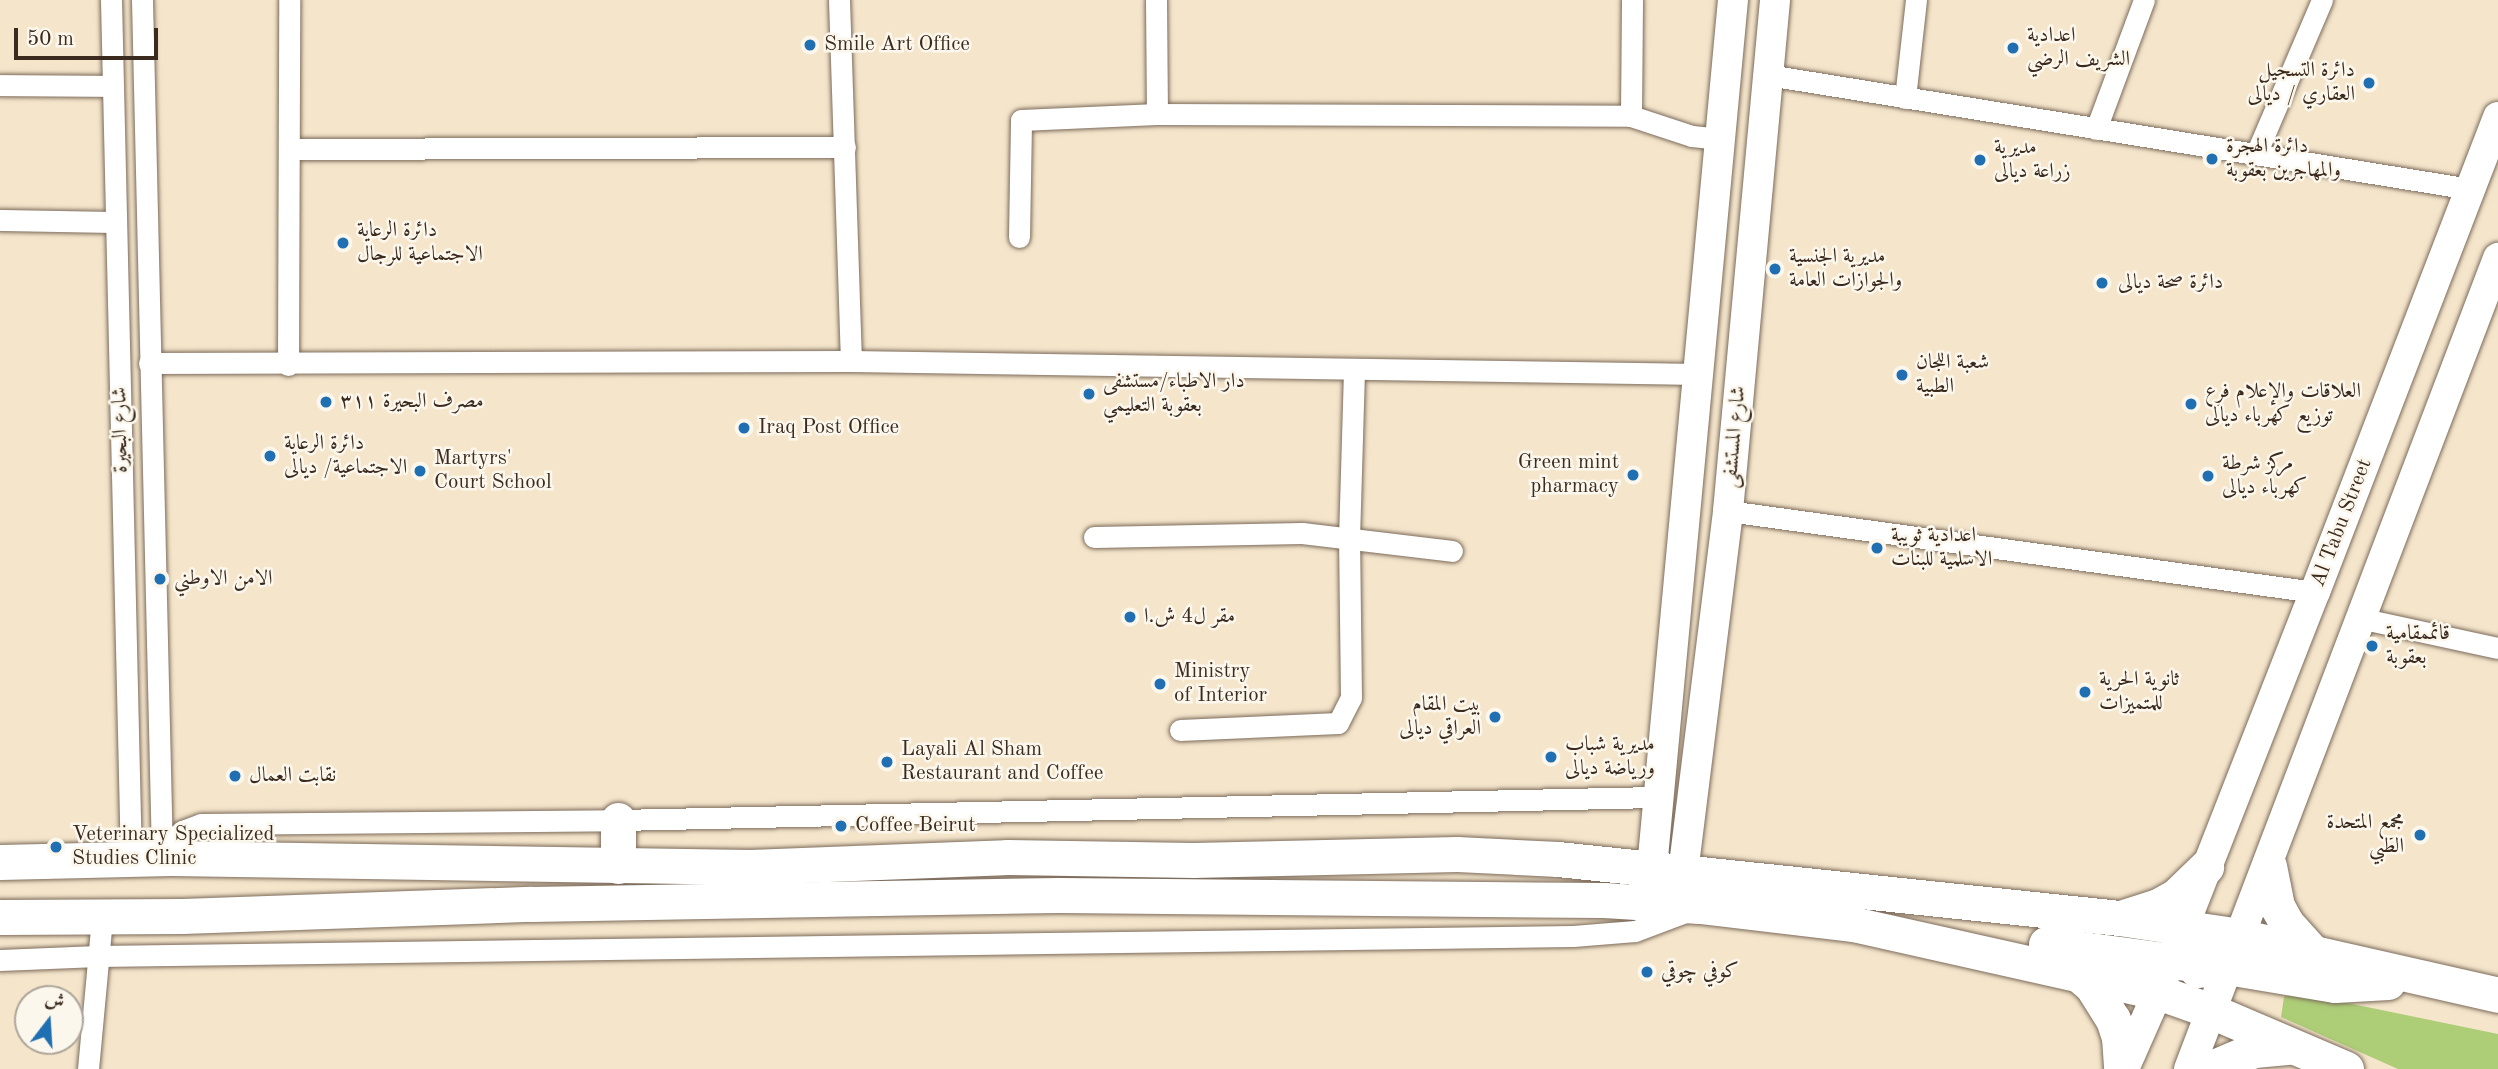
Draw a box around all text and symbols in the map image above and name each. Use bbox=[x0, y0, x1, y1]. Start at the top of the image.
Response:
scale bar bbox=[18, 14, 161, 58]
place label: اعدادية الشريف الرضي bbox=[2027, 23, 2130, 73]
text: 50 m bbox=[27, 29, 74, 50]
place label: Smile Art Office bbox=[824, 32, 970, 58]
marker: Smile Art Office bbox=[802, 37, 818, 53]
marker: اعدادية الشريف الرضي bbox=[2005, 40, 2021, 56]
place label: دائرة التسجيل العقاري / ديالى bbox=[2247, 58, 2355, 108]
marker: دائرة التسجيل العقاري / ديالى bbox=[2361, 75, 2377, 91]
place label: دائرة الهجرة والمهاجرين بعقوبة bbox=[2226, 134, 2341, 184]
place label: مديرية زراعة ديالى bbox=[1994, 135, 2071, 185]
marker: دائرة الهجرة والمهاجرين بعقوبة bbox=[2204, 151, 2220, 167]
marker: مديرية زراعة ديالى bbox=[1972, 152, 1988, 168]
place label: دائرة الرعاية الاجتماعية للرجال bbox=[357, 218, 483, 268]
marker: دائرة الرعاية الاجتماعية للرجال bbox=[335, 235, 351, 251]
place label: مديرية الجنسية والجوازات العامة bbox=[1789, 244, 1902, 294]
marker: مديرية الجنسية والجوازات العامة bbox=[1767, 261, 1783, 277]
place label: دائرة صحة ديالى bbox=[2118, 270, 2223, 296]
marker: دائرة صحة ديالى bbox=[2092, 273, 2112, 293]
place label: شعبة اللجان الطبية bbox=[1916, 350, 1989, 400]
marker: شعبة اللجان الطبية bbox=[1894, 367, 1910, 383]
place label: دار الاطباء/مستشفى بعقوبة التعليمي bbox=[1103, 369, 1245, 419]
place label: العلاقات والإعلام فرع توزيع كهرباء ديالى bbox=[2205, 379, 2361, 429]
street label: شارع المستشفى bbox=[1718, 385, 1752, 489]
marker: دار الاطباء/مستشفى بعقوبة التعليمي bbox=[1081, 386, 1097, 402]
street label: شارع البحيرة bbox=[108, 387, 134, 473]
place label: مصرف البحيرة ٣١١ bbox=[340, 389, 484, 415]
marker: مصرف البحيرة ٣١١ bbox=[318, 394, 334, 410]
marker: العلاقات والإعلام فرع توزيع كهرباء ديالى bbox=[2183, 396, 2199, 412]
place label: Iraq Post Office bbox=[758, 415, 899, 441]
marker: Iraq Post Office bbox=[736, 420, 752, 436]
place label: دائرة الرعاية الاجتماعية/ ديالى bbox=[284, 431, 407, 481]
place label: Martyrs' Court School bbox=[434, 446, 552, 496]
marker: دائرة الرعاية الاجتماعية/ ديالى bbox=[262, 448, 278, 464]
place label: Green mint pharmacy bbox=[1518, 450, 1619, 500]
place label: مركز شرطة كهرباء ديالى bbox=[2222, 451, 2307, 501]
street label: Al Tabu Street bbox=[2306, 455, 2378, 591]
marker: Martyrs' Court School bbox=[412, 463, 428, 479]
marker: Green mint pharmacy bbox=[1625, 467, 1641, 483]
marker: مركز شرطة كهرباء ديالى bbox=[2200, 468, 2216, 484]
place label: اعدادية ثويبة الاسلمية للبنات bbox=[1891, 523, 1992, 573]
marker: اعدادية ثويبة الاسلمية للبنات bbox=[1869, 540, 1885, 556]
place label: الامن الاوطني bbox=[174, 566, 273, 592]
marker: الامن الاوطني bbox=[152, 571, 168, 587]
place label: مقر ل4 ش.ا bbox=[1144, 604, 1235, 630]
marker: مقر ل4 ش.ا bbox=[1122, 609, 1138, 625]
place label: قائممقامية بعقوبة bbox=[2386, 621, 2450, 671]
marker: قائممقامية بعقوبة bbox=[2364, 638, 2380, 654]
place label: Ministry of Interior bbox=[1174, 659, 1267, 709]
place label: ثانوية الحرية للمتميزات bbox=[2099, 667, 2179, 717]
marker: Ministry of Interior bbox=[1152, 676, 1168, 692]
marker: ثانوية الحرية للمتميزات bbox=[2077, 684, 2093, 700]
place label: بيت المقام العراقي ديالى bbox=[1399, 692, 1481, 742]
marker: بيت المقام العراقي ديالى bbox=[1487, 709, 1503, 725]
place label: مديرية شباب ورياضة ديالى bbox=[1565, 732, 1655, 782]
place label: Layali Al Sham Restaurant and Coffee bbox=[901, 737, 1104, 787]
marker: مديرية شباب ورياضة ديالى bbox=[1543, 749, 1559, 765]
marker: Layali Al Sham Restaurant and Coffee bbox=[879, 754, 895, 770]
place label: نقابت العمال bbox=[249, 763, 336, 789]
marker: نقابت العمال bbox=[227, 768, 243, 784]
place label: مجمع المتحدة الطبي bbox=[2326, 810, 2404, 860]
place label: Coffee Beirut bbox=[855, 813, 976, 839]
marker: Coffee Beirut bbox=[833, 818, 849, 834]
place label: Veterinary Specialized Studies Clinic bbox=[72, 822, 274, 872]
marker: مجمع المتحدة الطبي bbox=[2410, 825, 2430, 845]
marker: Veterinary Specialized Studies Clinic bbox=[46, 837, 66, 857]
place label: كوفي چوقي bbox=[1661, 959, 1739, 985]
marker: كوفي چوقي bbox=[1639, 964, 1655, 980]
north arrow bbox=[14, 985, 84, 1055]
text: ش bbox=[43, 990, 66, 1013]

